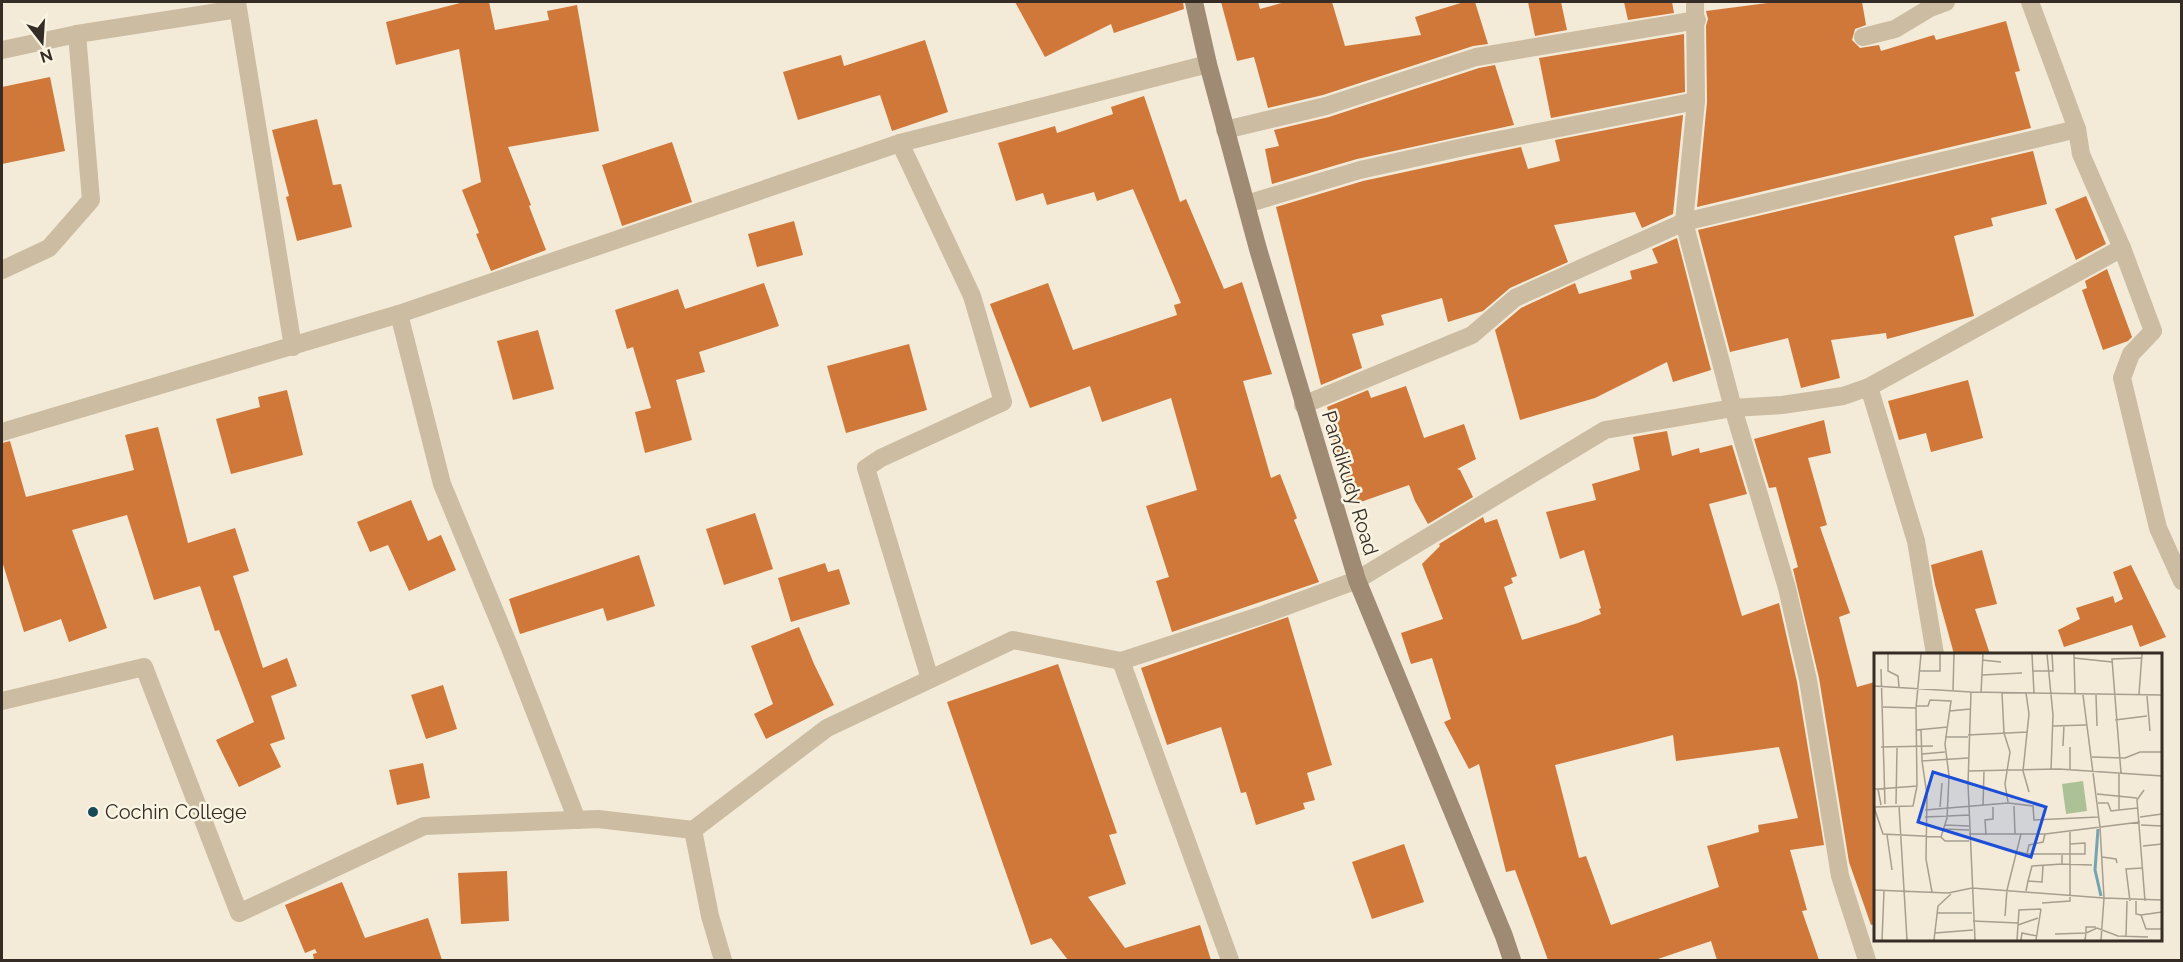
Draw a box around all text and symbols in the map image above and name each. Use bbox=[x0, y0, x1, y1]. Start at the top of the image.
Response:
north arrow bbox=[12, 12, 72, 72]
text: N bbox=[38, 45, 55, 67]
street label: Pandikudy Road bbox=[1317, 408, 1383, 558]
inset map bbox=[1874, 653, 2162, 941]
place label: Cochin College bbox=[105, 800, 247, 824]
marker: Cochin College bbox=[86, 805, 100, 819]

